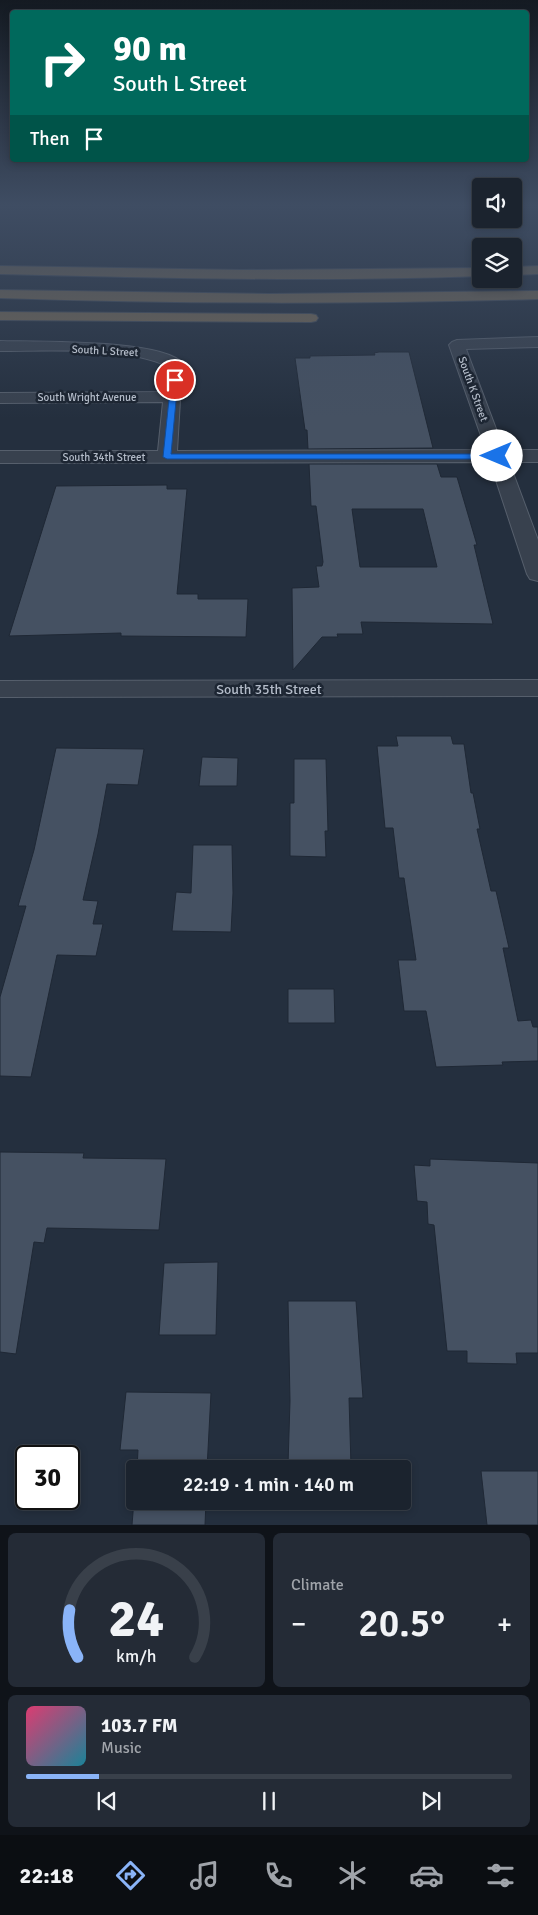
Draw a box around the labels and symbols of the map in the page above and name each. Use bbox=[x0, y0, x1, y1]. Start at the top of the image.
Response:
street label: South L Street bbox=[71, 343, 139, 359]
street label: South K Street bbox=[455, 355, 491, 423]
pin bbox=[154, 359, 196, 401]
street label: South Wright Avenue bbox=[38, 391, 136, 404]
position arrow bbox=[470, 429, 522, 481]
street label: South 34th Street bbox=[63, 451, 146, 464]
street label: South 35th Street bbox=[216, 681, 322, 698]
speed limit sign: 30 bbox=[15, 1445, 80, 1510]

